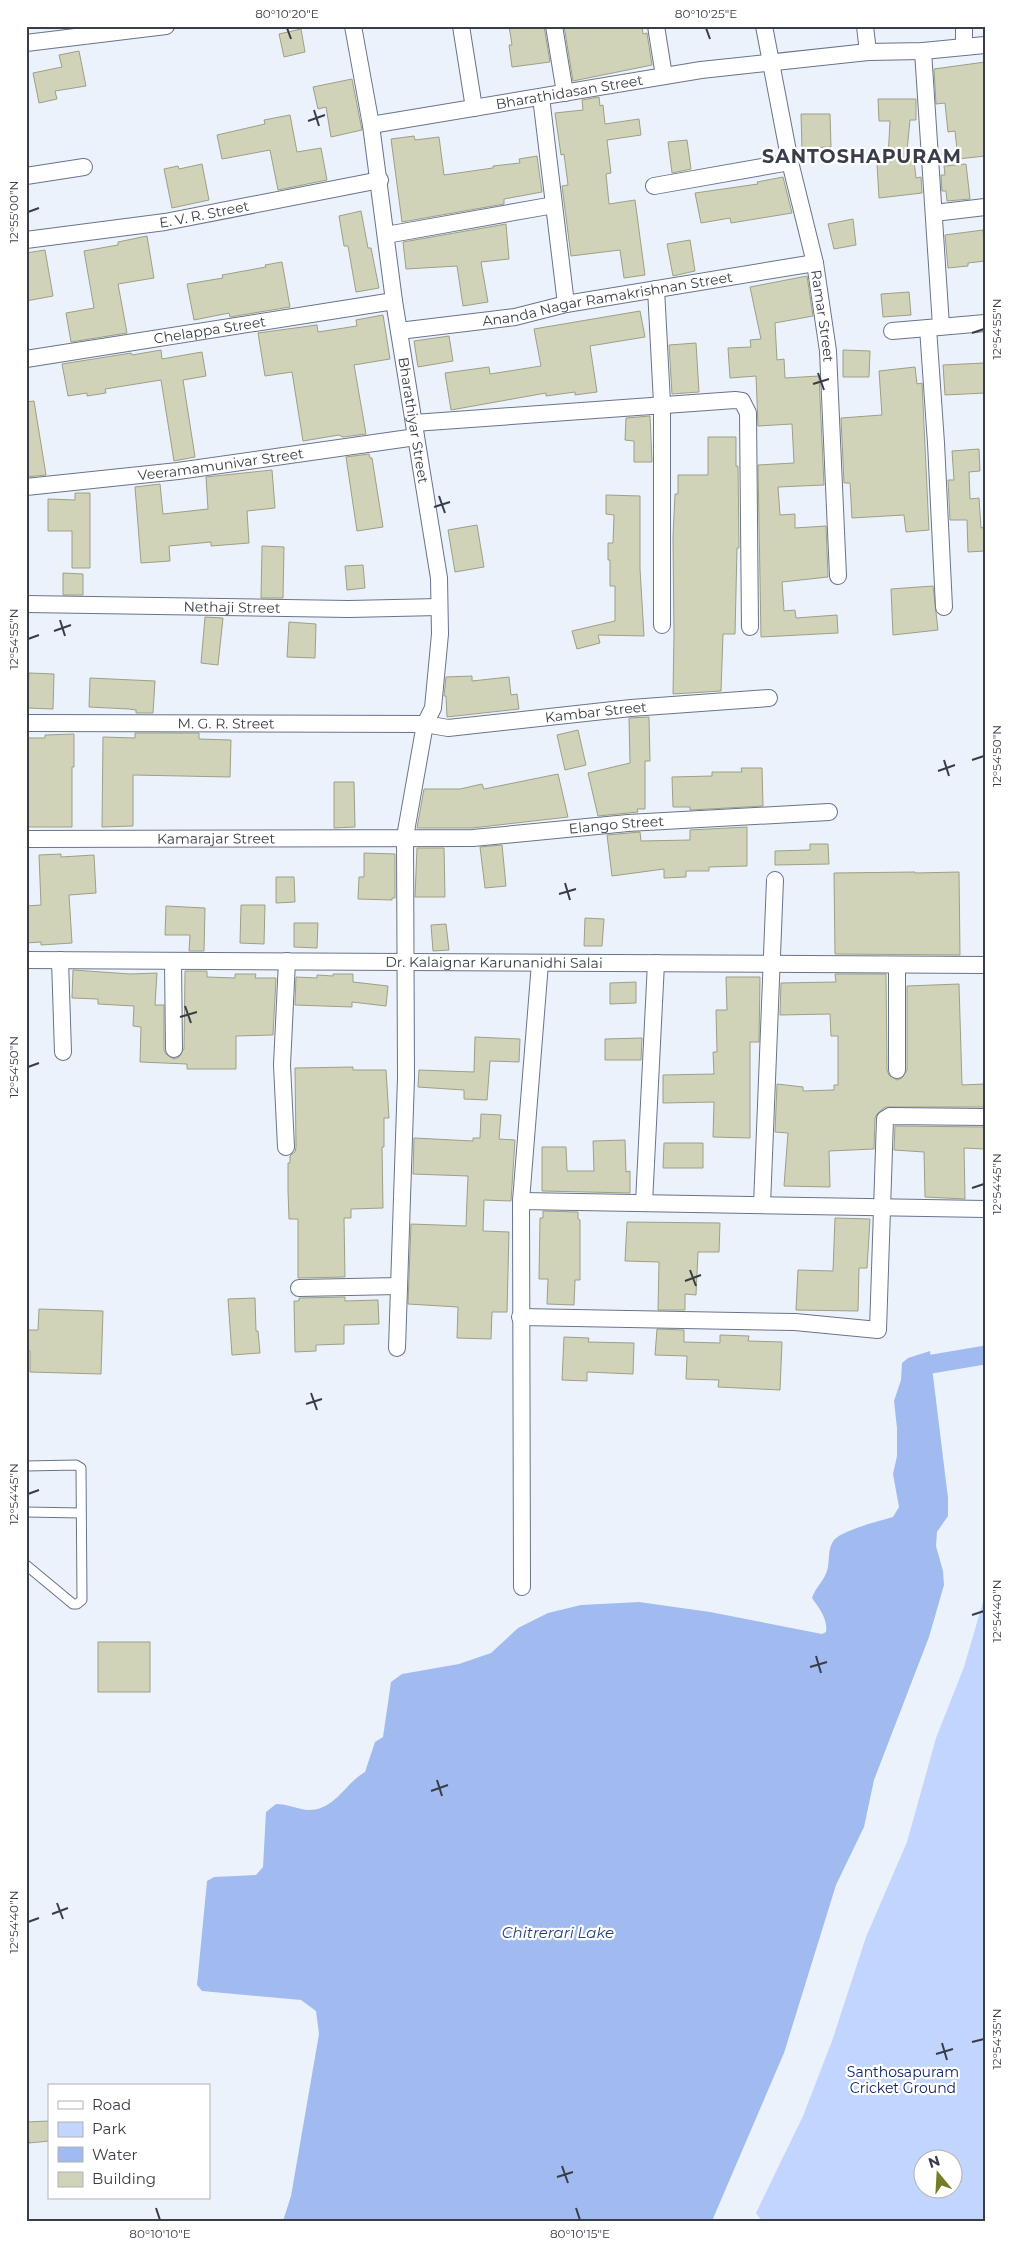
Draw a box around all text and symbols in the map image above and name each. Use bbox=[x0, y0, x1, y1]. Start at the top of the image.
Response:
text: 80°10'20"E bbox=[255, 6, 319, 21]
text: 80°10'25"E bbox=[675, 6, 737, 21]
street label: Bharathidasan Street bbox=[494, 71, 645, 113]
district label: SANTOSHAPURAM bbox=[762, 145, 962, 168]
text: 12°55'00"N bbox=[6, 181, 21, 243]
street label: E. V. R. Street bbox=[158, 197, 251, 232]
street label: Ananda Nagar Ramakrishnan Street bbox=[481, 268, 734, 330]
street label: Ramar Street bbox=[807, 269, 837, 363]
text: 12°54'55"N bbox=[989, 299, 1004, 359]
street label: Chelappa Street bbox=[152, 312, 267, 348]
street label: Bharathiyar Street bbox=[394, 356, 433, 485]
street label: Veeramamunivar Street bbox=[137, 444, 305, 484]
street label: Nethaji Street bbox=[183, 597, 281, 617]
text: 12°54'55"N bbox=[6, 609, 21, 669]
street label: Kambar Street bbox=[544, 698, 648, 726]
street label: M. G. R. Street bbox=[178, 714, 275, 733]
text: 12°54'50"N bbox=[989, 725, 1004, 787]
street label: Elango Street bbox=[568, 812, 665, 838]
street label: Kamarajar Street bbox=[157, 829, 275, 848]
street label: Dr. Kalaignar Karunanidhi Salai bbox=[385, 953, 603, 972]
text: 12°54'50"N bbox=[6, 1036, 21, 1098]
text: 12°54'45"N bbox=[989, 1153, 1004, 1215]
text: 12°54'45"N bbox=[6, 1463, 21, 1525]
text: 12°54'40"N bbox=[989, 1580, 1004, 1642]
text: 12°54'40"N bbox=[6, 1891, 21, 1953]
water label: Chitrerari Lake bbox=[502, 1923, 614, 1942]
text: 12°54'35"N bbox=[989, 2009, 1004, 2069]
park label: Santhosapuram Cricket Ground bbox=[847, 2063, 959, 2097]
legend bbox=[48, 2084, 210, 2200]
text: Road bbox=[92, 2095, 131, 2114]
text: Park bbox=[92, 2119, 126, 2138]
text: Water bbox=[92, 2145, 138, 2164]
north arrow bbox=[914, 2150, 964, 2200]
text: N bbox=[926, 2151, 942, 2172]
text: Building bbox=[92, 2169, 156, 2188]
text: 80°10'10"E bbox=[129, 2226, 191, 2241]
text: 80°10'15"E bbox=[550, 2226, 610, 2241]

